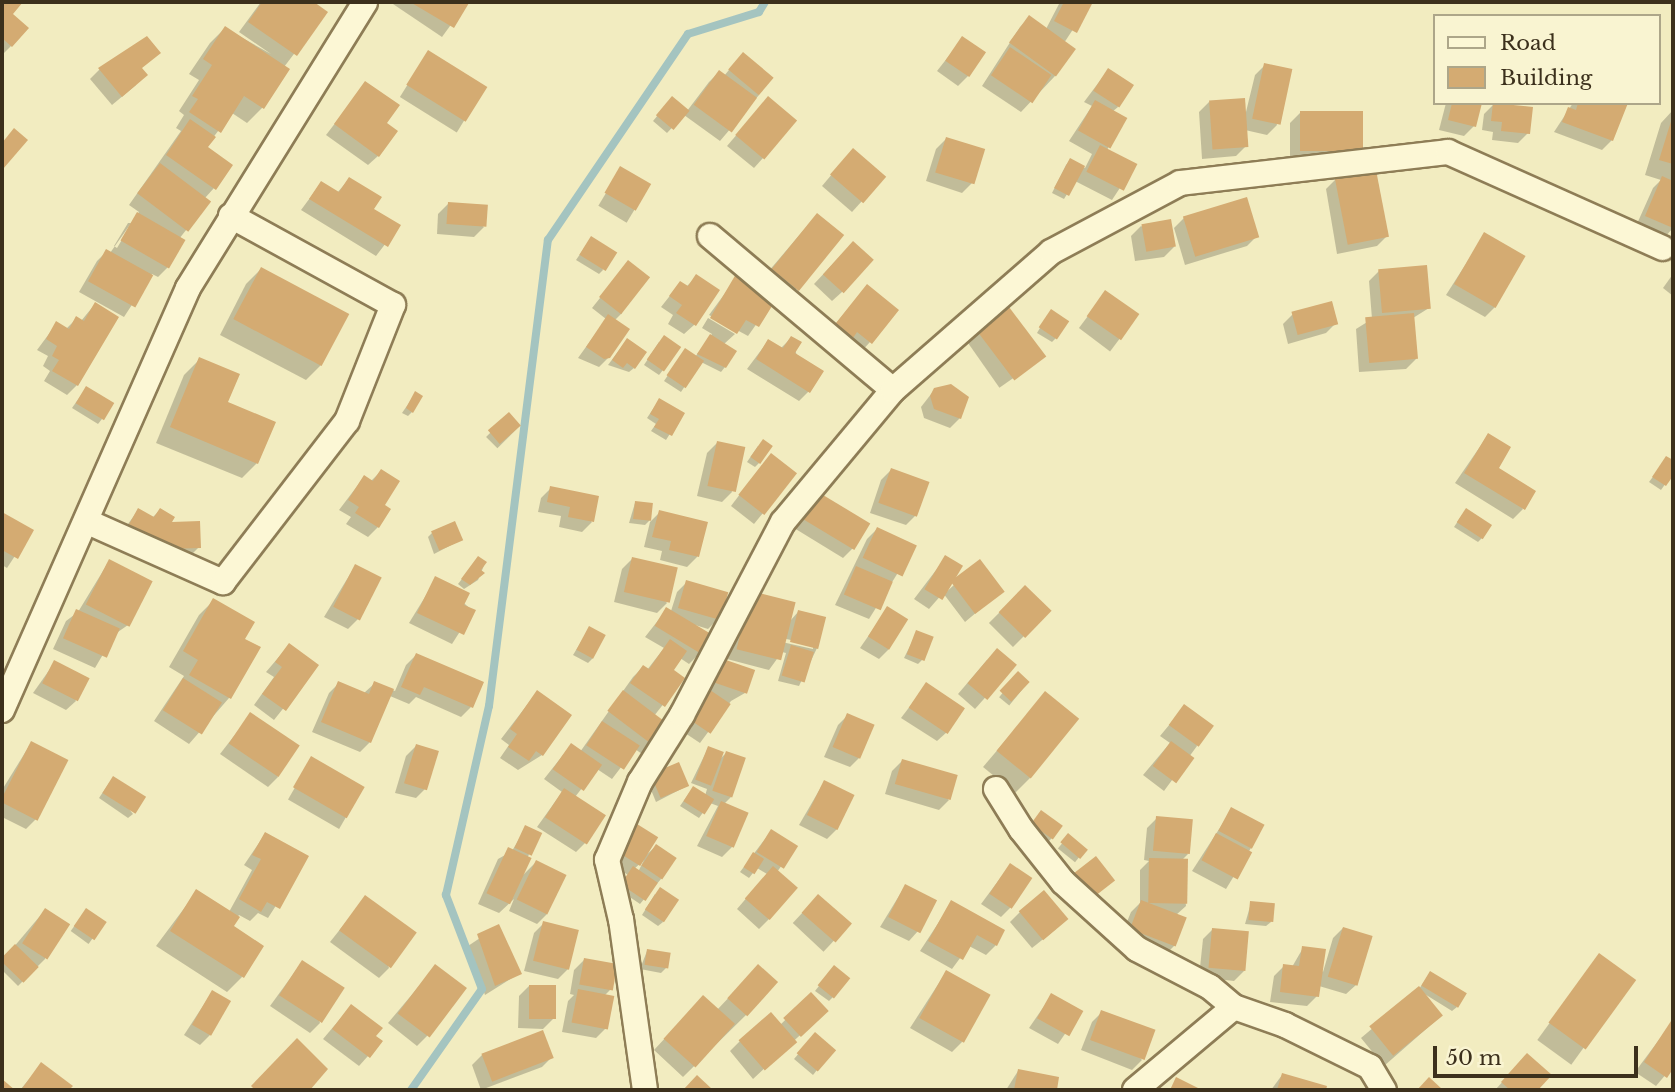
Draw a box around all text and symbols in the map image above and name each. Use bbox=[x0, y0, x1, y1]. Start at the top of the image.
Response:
legend bbox=[1434, 14, 1661, 105]
text: Road bbox=[1500, 30, 1556, 56]
text: Building bbox=[1500, 65, 1592, 91]
scale bar bbox=[1437, 1032, 1642, 1076]
text: 50 m bbox=[1446, 1045, 1501, 1071]

